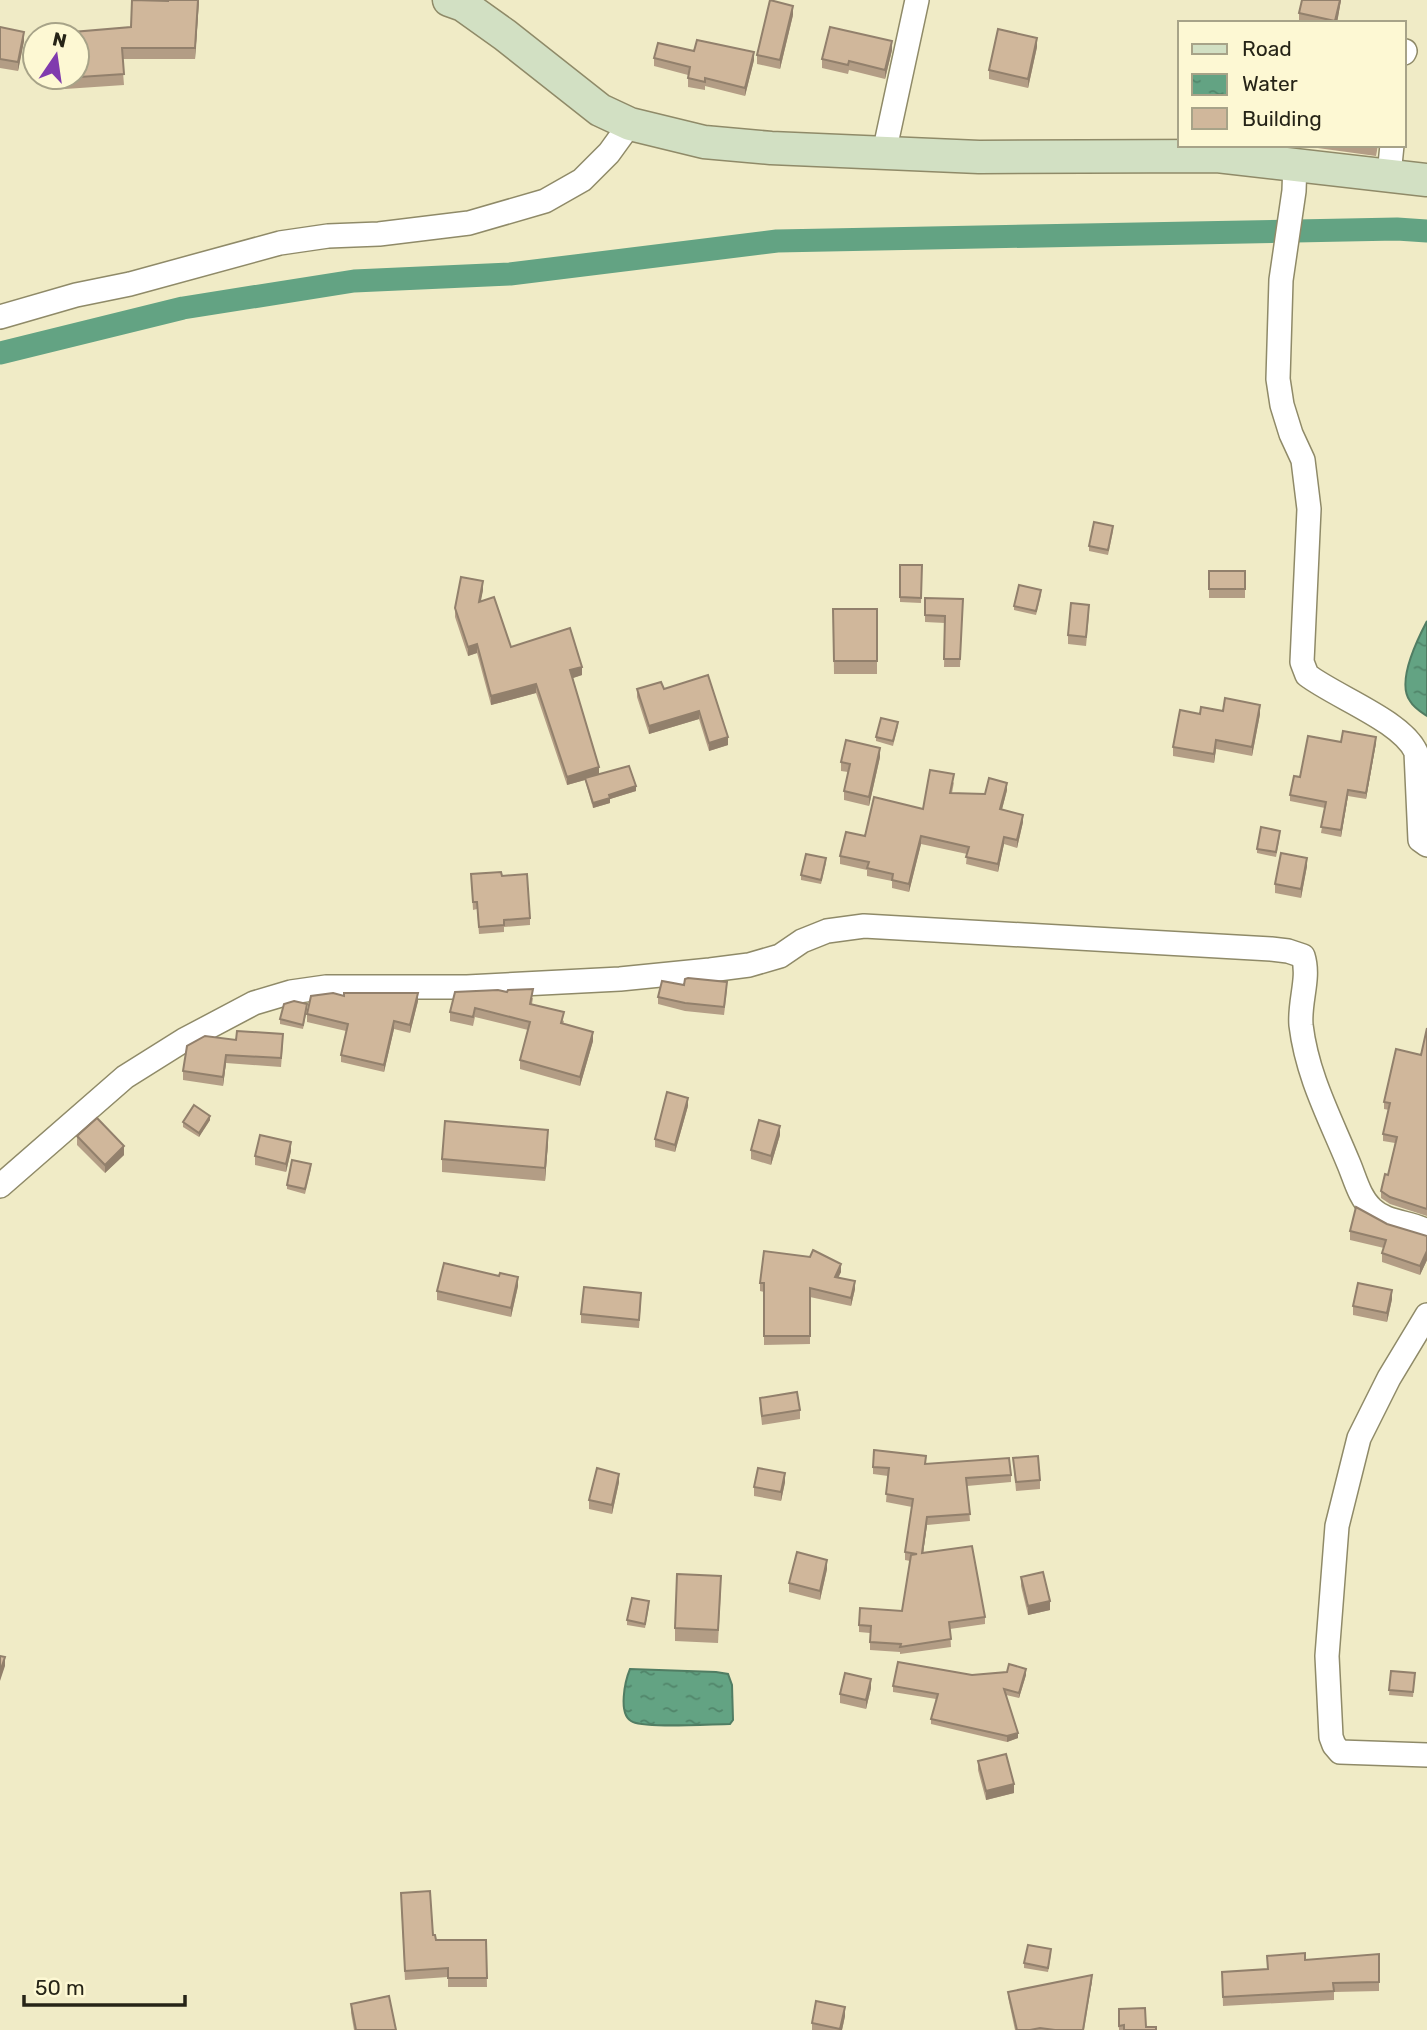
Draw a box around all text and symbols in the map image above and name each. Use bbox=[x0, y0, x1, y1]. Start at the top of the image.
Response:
north arrow bbox=[21, 21, 91, 91]
legend bbox=[1178, 21, 1406, 147]
text: N bbox=[50, 27, 69, 53]
text: Road bbox=[1242, 36, 1292, 61]
text: Water bbox=[1242, 71, 1298, 96]
text: Building bbox=[1242, 106, 1322, 131]
scale bar bbox=[24, 1964, 186, 2008]
text: 50 m bbox=[35, 1975, 85, 2000]

